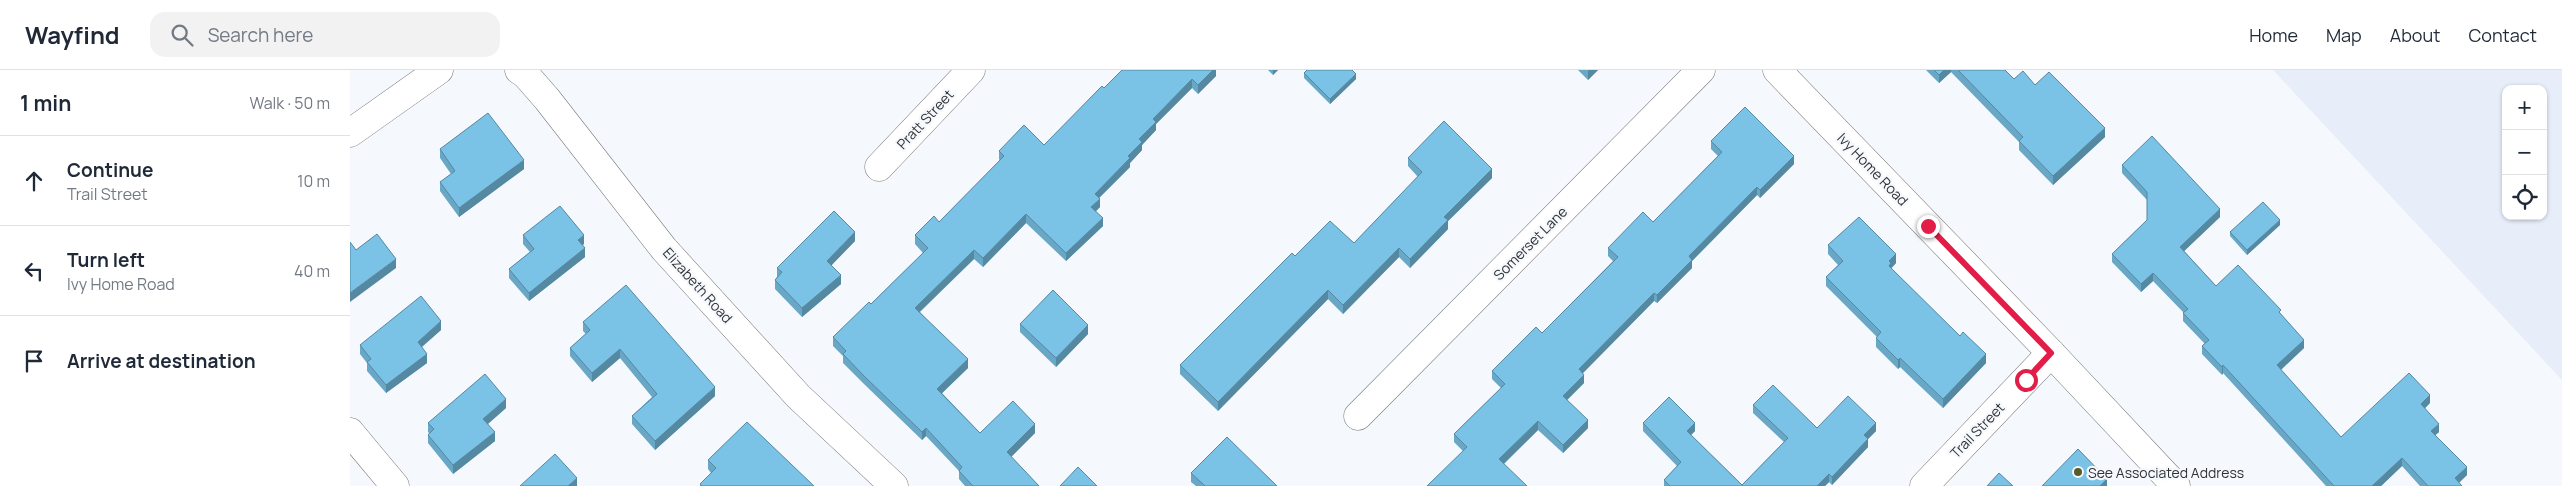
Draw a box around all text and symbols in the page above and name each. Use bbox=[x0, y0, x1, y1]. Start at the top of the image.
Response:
search box bbox=[150, 12, 500, 57]
text: Wayfind bbox=[25, 18, 120, 51]
icon: search bbox=[168, 21, 196, 49]
text: Search here bbox=[208, 22, 313, 48]
text: Home bbox=[2249, 23, 2298, 47]
text: Map bbox=[2326, 23, 2362, 47]
text: About bbox=[2390, 23, 2440, 47]
text: Contact bbox=[2468, 23, 2537, 47]
street label: Pratt Street bbox=[892, 85, 958, 153]
map controls bbox=[2502, 85, 2547, 220]
button: + bbox=[2502, 85, 2547, 130]
text: 1 min bbox=[20, 89, 71, 117]
text: Walk · 50 m bbox=[249, 92, 330, 114]
street label: Ivy Home Road bbox=[1833, 128, 1913, 210]
button: − bbox=[2502, 130, 2547, 175]
text: Continue bbox=[67, 157, 153, 183]
icon: ahead bbox=[20, 167, 48, 195]
text: 10 m bbox=[297, 170, 330, 192]
button: locate bbox=[2502, 175, 2547, 220]
text: Trail Street bbox=[67, 183, 148, 205]
street label: Somerset Lane bbox=[1489, 202, 1571, 284]
route end bbox=[1917, 215, 1940, 238]
street label: Elizabeth Road bbox=[659, 243, 737, 327]
text: Turn left bbox=[67, 247, 145, 273]
icon: left bbox=[20, 257, 48, 285]
text: 40 m bbox=[294, 260, 330, 282]
text: Ivy Home Road bbox=[67, 273, 175, 295]
icon: arrive bbox=[20, 347, 48, 375]
text: Arrive at destination bbox=[67, 348, 256, 374]
route start bbox=[2015, 369, 2038, 392]
street label: Trail Street bbox=[1946, 398, 2009, 462]
place label: See Associated Address bbox=[2088, 463, 2244, 482]
marker: See Associated Address bbox=[2072, 466, 2084, 478]

